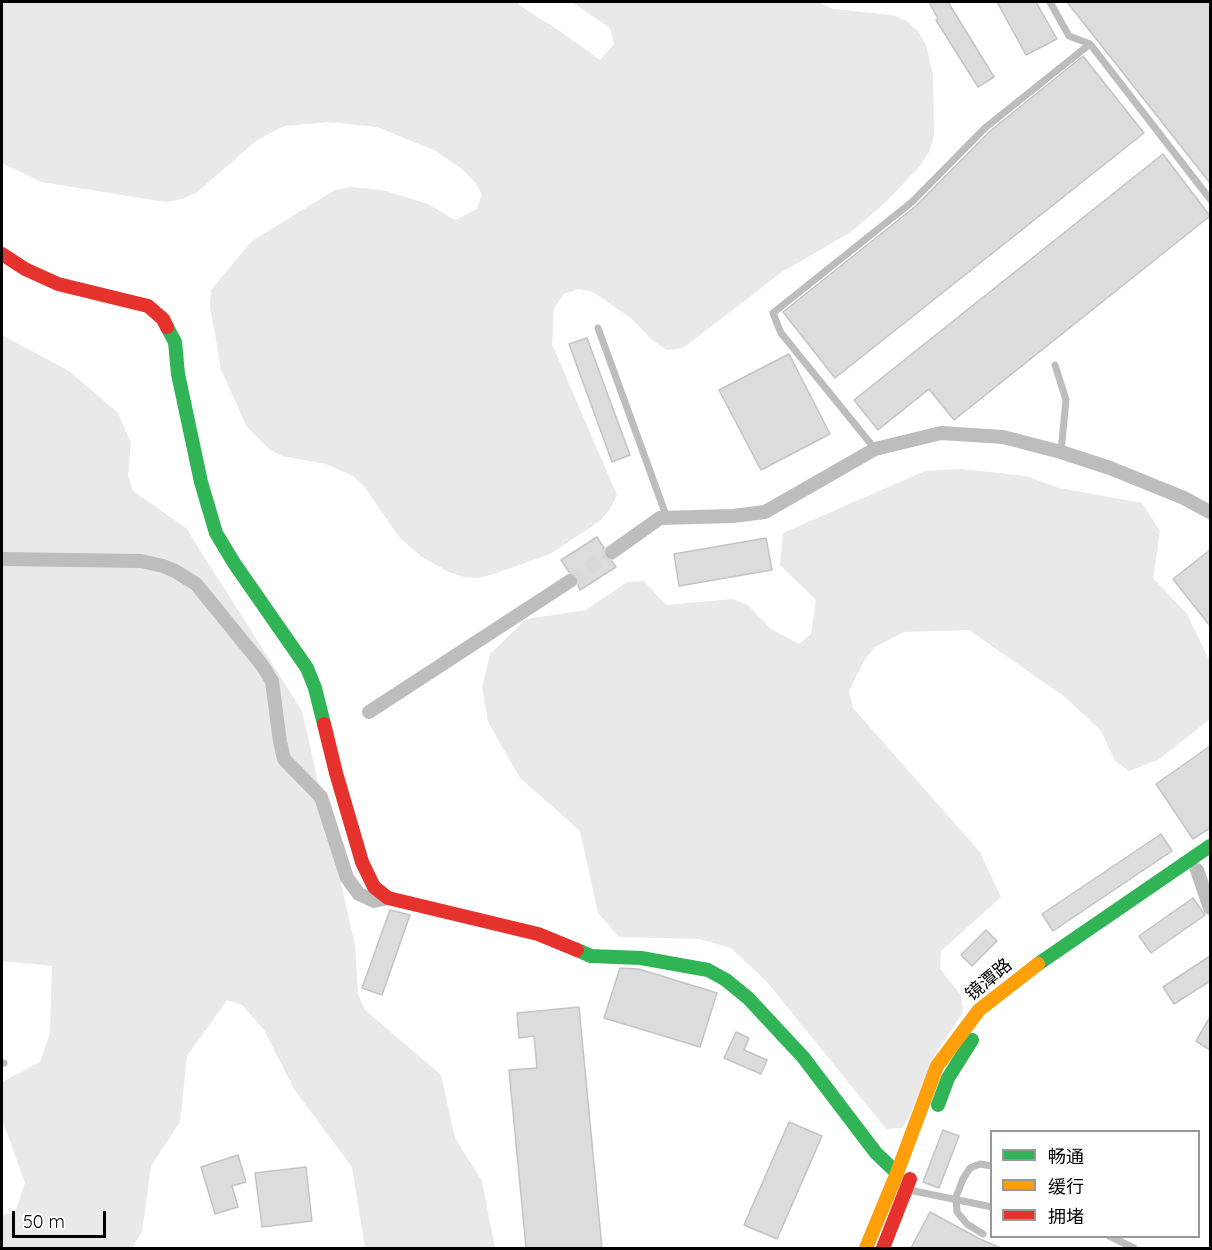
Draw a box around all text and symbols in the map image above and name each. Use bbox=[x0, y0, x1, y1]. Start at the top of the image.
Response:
street label: 镜潭路 bbox=[961, 954, 1017, 1006]
legend bbox=[990, 1130, 1200, 1238]
text: 畅通 bbox=[1048, 1145, 1084, 1168]
text: 缓行 bbox=[1048, 1175, 1084, 1198]
scale bar bbox=[15, 1199, 110, 1237]
text: 拥堵 bbox=[1048, 1205, 1084, 1228]
text: 50 m bbox=[23, 1210, 65, 1233]

